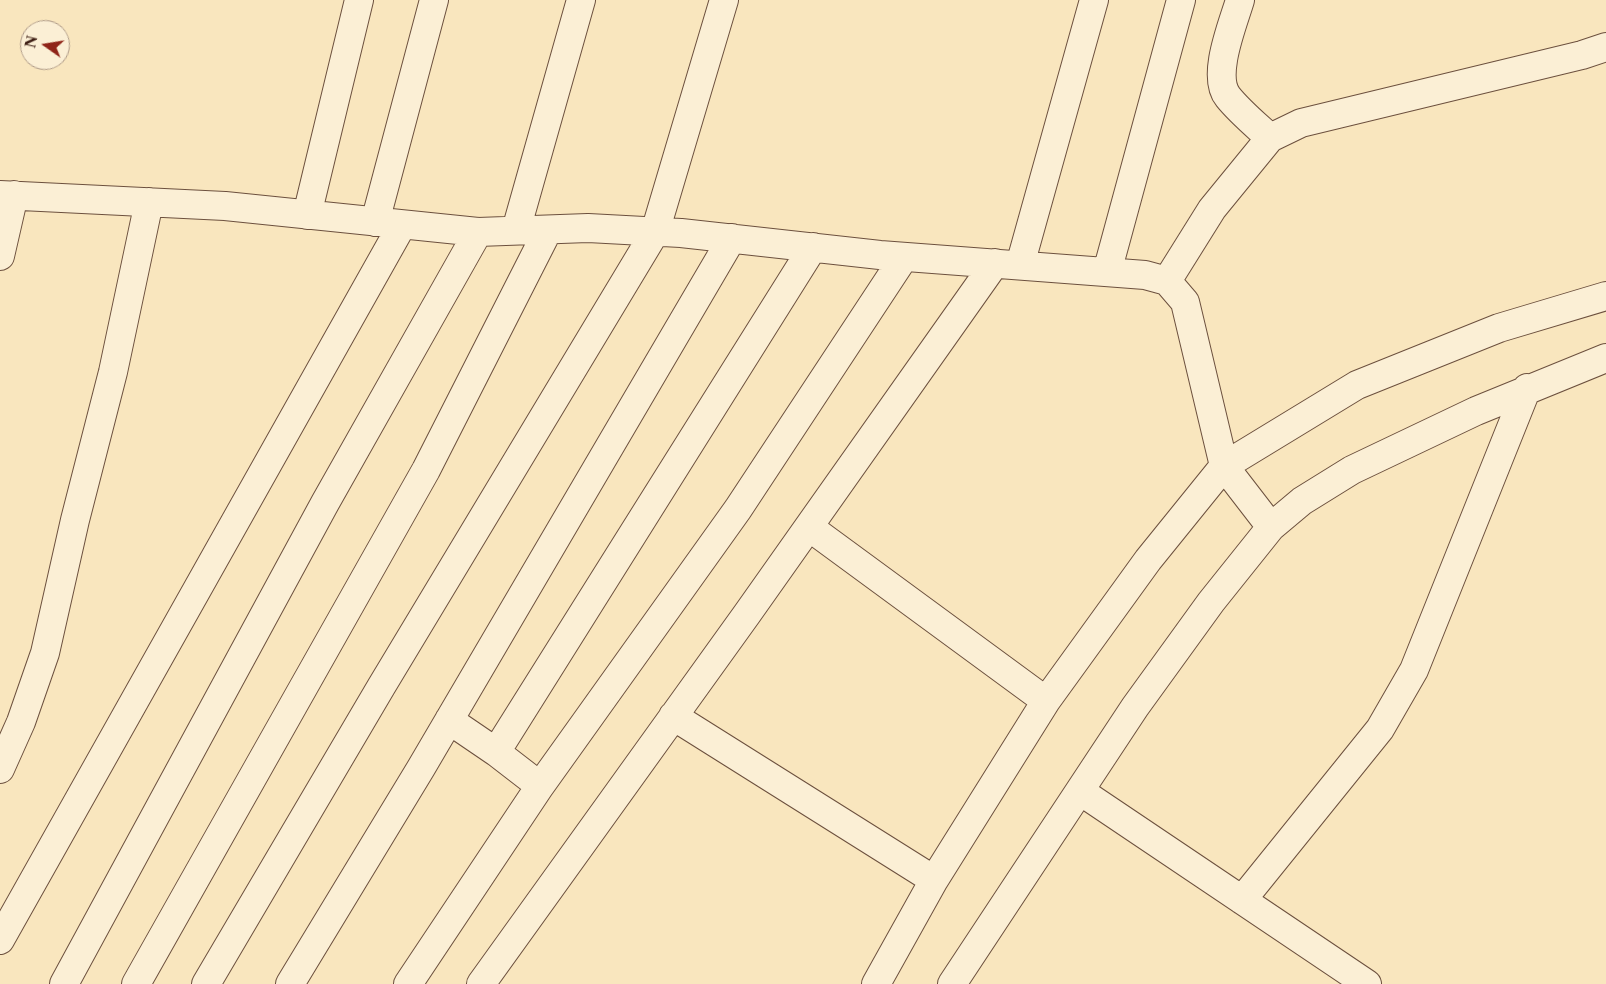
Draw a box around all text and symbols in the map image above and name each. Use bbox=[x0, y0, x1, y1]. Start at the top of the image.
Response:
north arrow bbox=[20, 20, 70, 70]
text: N bbox=[21, 34, 41, 50]

